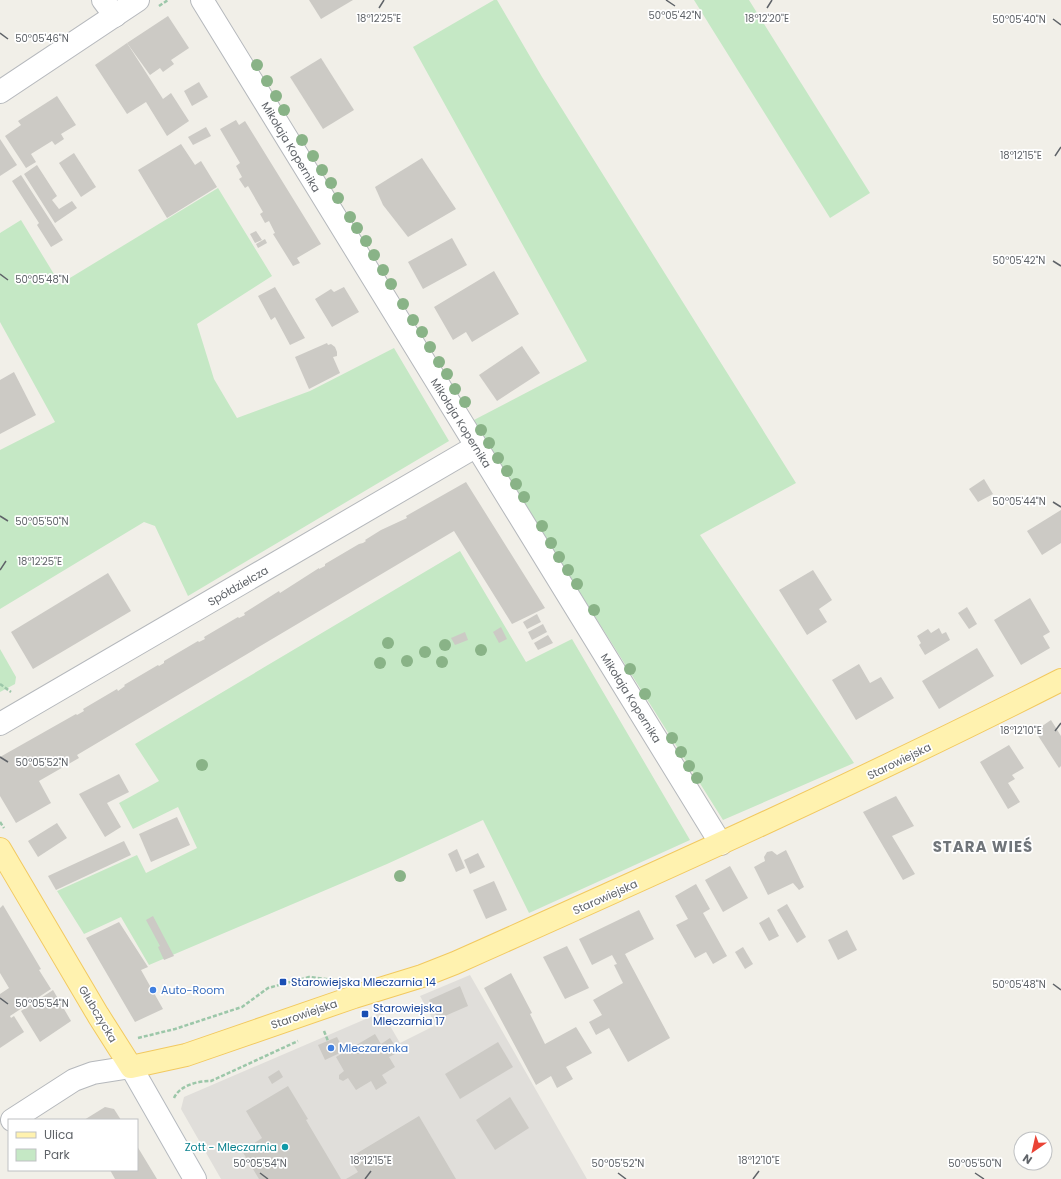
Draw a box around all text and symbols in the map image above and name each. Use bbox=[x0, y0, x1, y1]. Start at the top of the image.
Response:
text: 50°05'42"N bbox=[649, 8, 701, 23]
text: 18°12'25"E bbox=[357, 11, 401, 26]
text: 18°12'20"E bbox=[745, 11, 789, 26]
text: 50°05'40"N bbox=[992, 12, 1046, 27]
text: 50°05'46"N bbox=[15, 31, 69, 46]
street label: Mikołaja Kopernika bbox=[258, 99, 324, 195]
text: 18°12'15"E bbox=[1000, 148, 1042, 163]
text: 50°05'42"N bbox=[993, 253, 1045, 268]
text: 50°05'48"N bbox=[15, 272, 69, 287]
street label: Mikołaja Kopernika bbox=[427, 375, 495, 471]
text: 50°05'44"N bbox=[992, 494, 1046, 509]
text: 50°05'50"N bbox=[15, 514, 69, 529]
text: 18°12'25"E bbox=[18, 554, 62, 569]
street label: Spółdzielcza bbox=[205, 562, 271, 610]
street label: Mikołaja Kopernika bbox=[597, 650, 665, 746]
text: 18°12'10"E bbox=[1000, 723, 1042, 738]
street label: Starowiejska bbox=[864, 739, 934, 783]
text: 50°05'52"N bbox=[16, 755, 68, 770]
district label: STARA WIEŚ bbox=[933, 836, 1033, 857]
street label: Starowiejska bbox=[570, 876, 640, 918]
place label: Starowiejska Mleczarnia 14 bbox=[291, 974, 436, 990]
marker: Starowiejska Mleczarnia 14 bbox=[278, 977, 288, 987]
text: 50°05'48"N bbox=[992, 977, 1046, 992]
place label: Auto-Room bbox=[161, 982, 225, 998]
street label: Głubczycka bbox=[75, 983, 121, 1045]
marker: Auto-Room bbox=[148, 985, 158, 995]
street label: Starowiejska bbox=[269, 995, 339, 1033]
text: 50°05'54"N bbox=[15, 996, 69, 1011]
place label: Starowiejska Mleczarnia 17 bbox=[373, 1000, 445, 1029]
marker: Starowiejska Mleczarnia 17 bbox=[360, 1009, 370, 1019]
place label: Mleczarenka bbox=[339, 1040, 408, 1056]
marker: Mleczarenka bbox=[326, 1043, 336, 1053]
legend bbox=[8, 1119, 138, 1171]
text: Ulica bbox=[44, 1126, 73, 1143]
north arrow bbox=[1013, 1131, 1053, 1171]
place label: Zott - Mleczarnia bbox=[185, 1139, 277, 1155]
marker: Zott - Mleczarnia bbox=[280, 1142, 290, 1152]
text: Park bbox=[44, 1146, 71, 1163]
text: N bbox=[1020, 1150, 1035, 1168]
text: 18°12'15"E bbox=[350, 1153, 392, 1168]
text: 18°12'10"E bbox=[738, 1153, 780, 1168]
text: 50°05'54"N bbox=[233, 1156, 287, 1171]
text: 50°05'52"N bbox=[592, 1156, 644, 1171]
text: 50°05'50"N bbox=[948, 1156, 1002, 1171]

